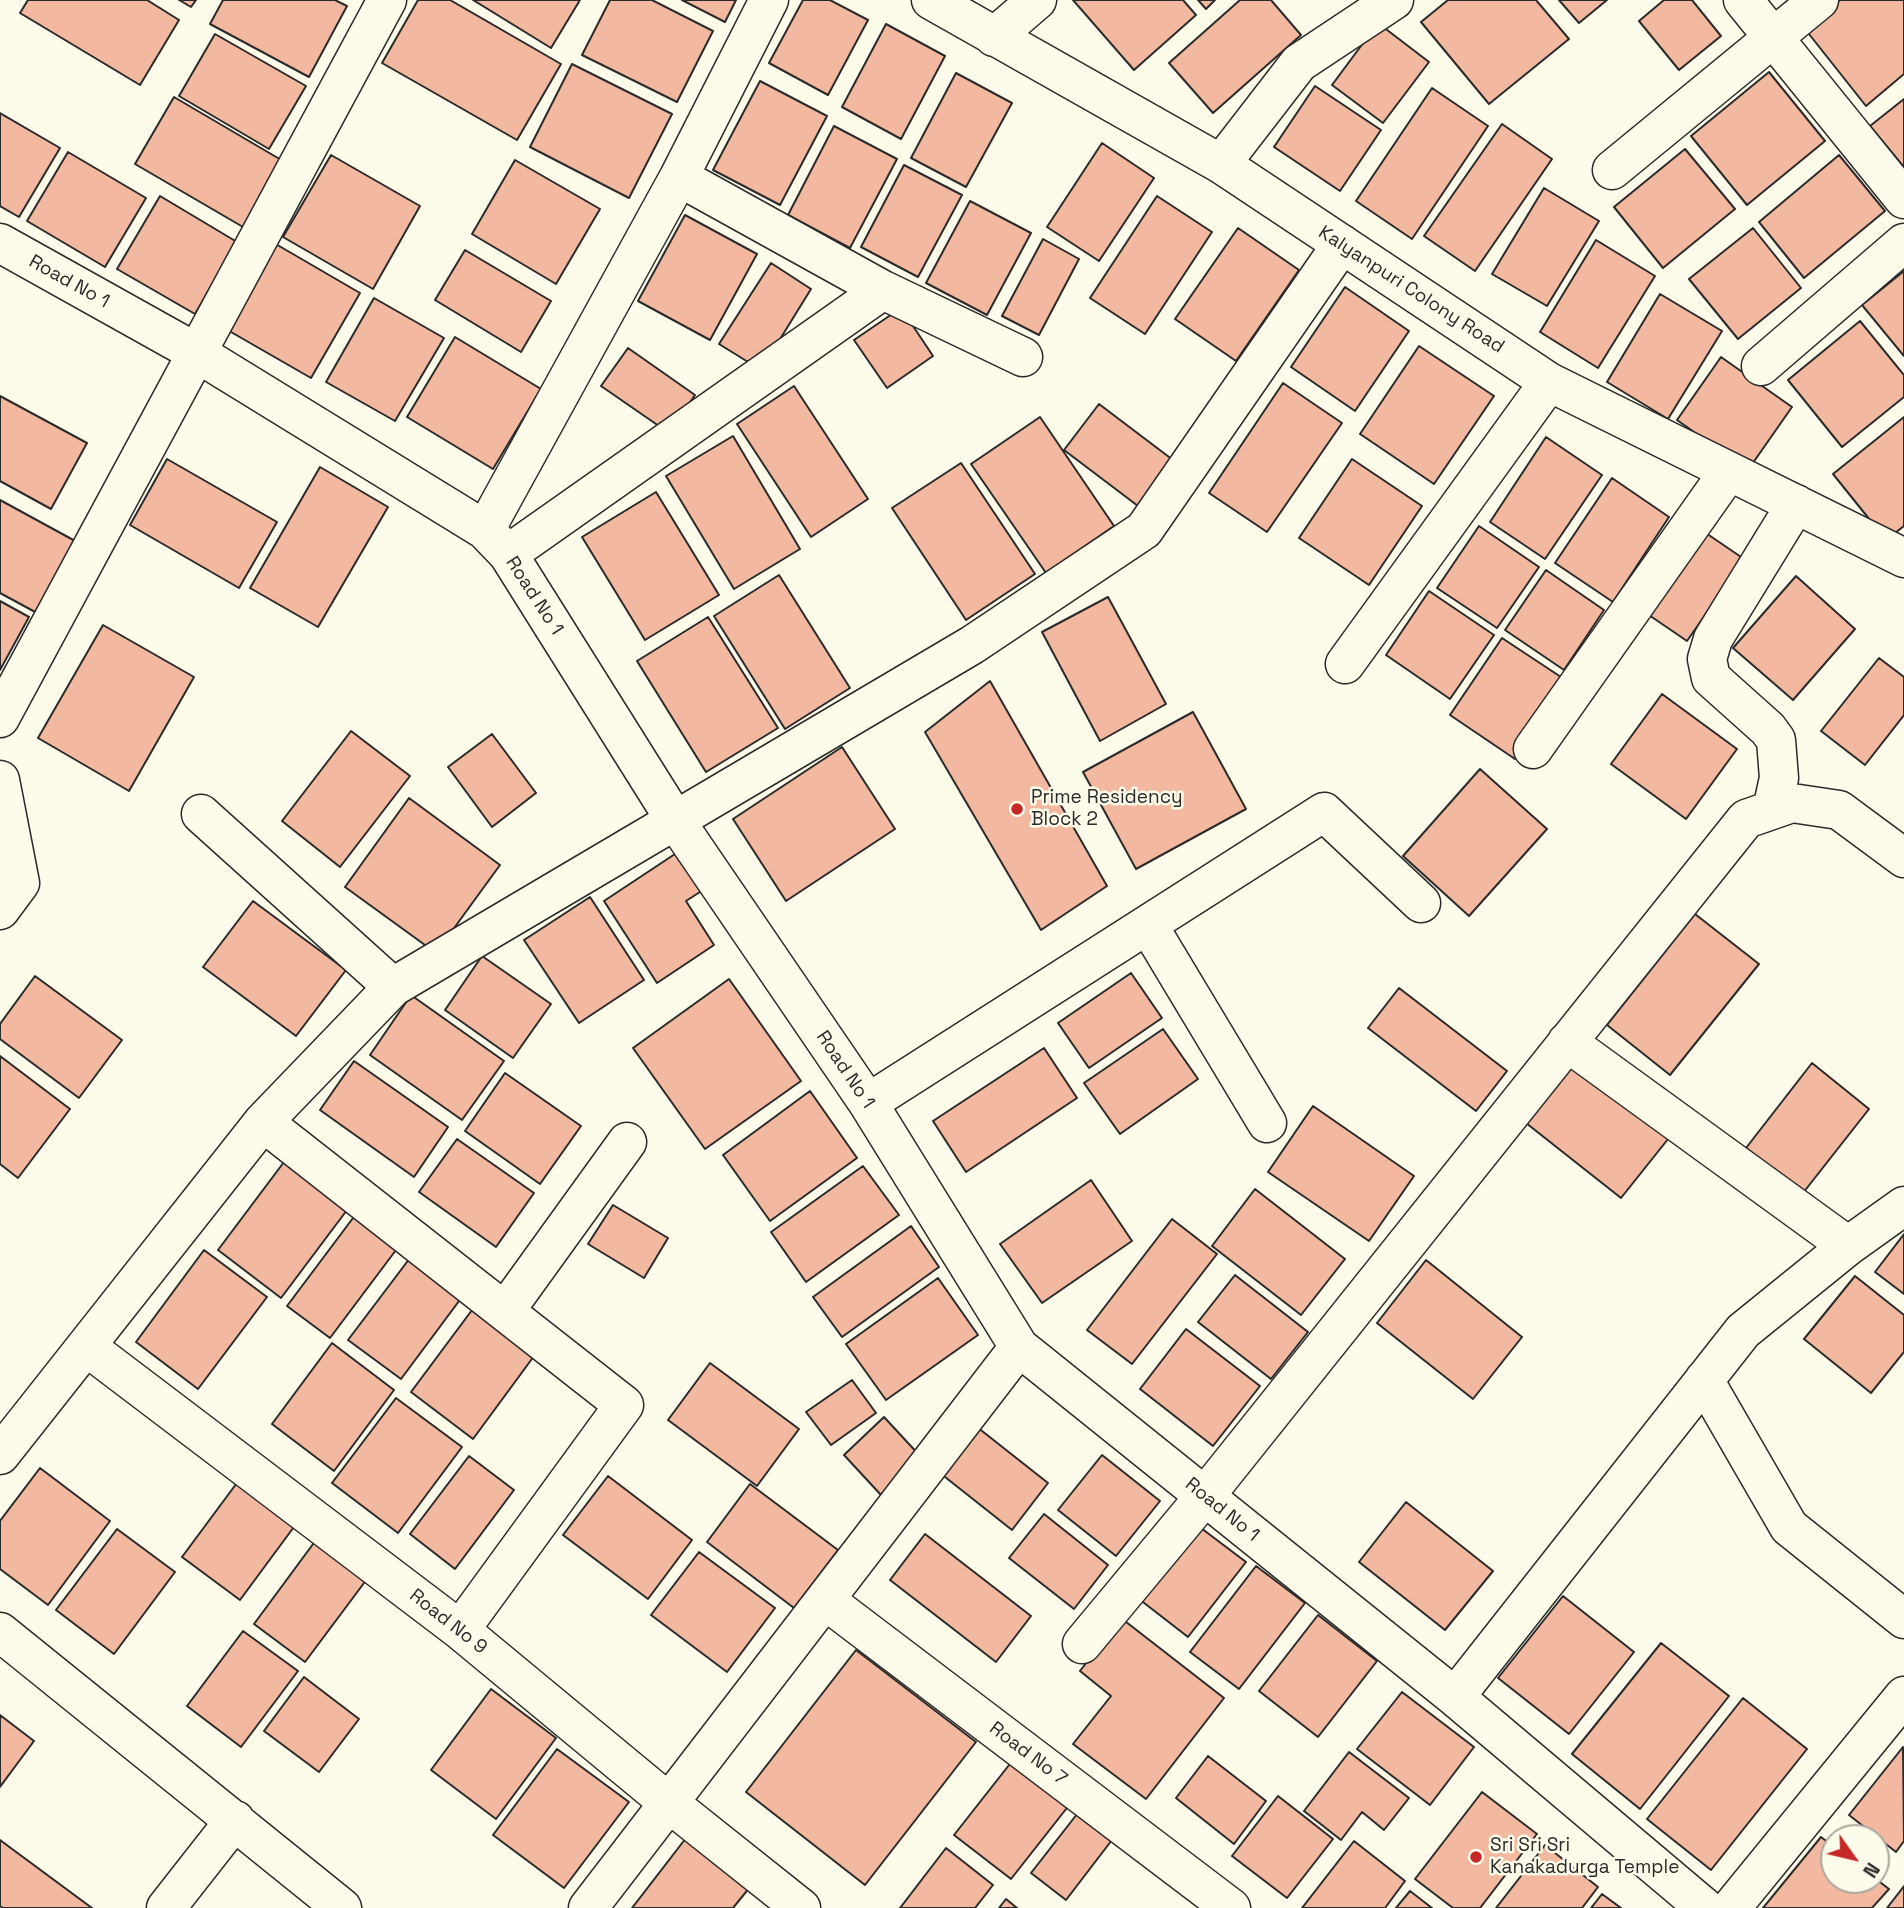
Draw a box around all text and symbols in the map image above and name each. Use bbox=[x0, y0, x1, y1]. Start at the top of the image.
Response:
street label: Kalyanpuri Colony Road bbox=[1314, 221, 1508, 359]
street label: Road No 1 bbox=[25, 251, 113, 313]
street label: Road No 1 bbox=[500, 553, 568, 639]
place label: Prime Residency Block 2 bbox=[1031, 787, 1183, 831]
marker: Prime Residency Block 2 bbox=[1009, 801, 1025, 817]
street label: Road No 1 bbox=[811, 1027, 879, 1113]
street label: Road No 1 bbox=[1180, 1473, 1264, 1547]
street label: Road No 9 bbox=[405, 1585, 491, 1659]
street label: Road No 7 bbox=[985, 1717, 1071, 1791]
north arrow bbox=[1820, 1824, 1890, 1894]
place label: Sri Sri Sri Kanakadurga Temple bbox=[1490, 1835, 1679, 1879]
marker: Sri Sri Sri Kanakadurga Temple bbox=[1468, 1849, 1484, 1865]
text: N bbox=[1857, 1858, 1885, 1882]

